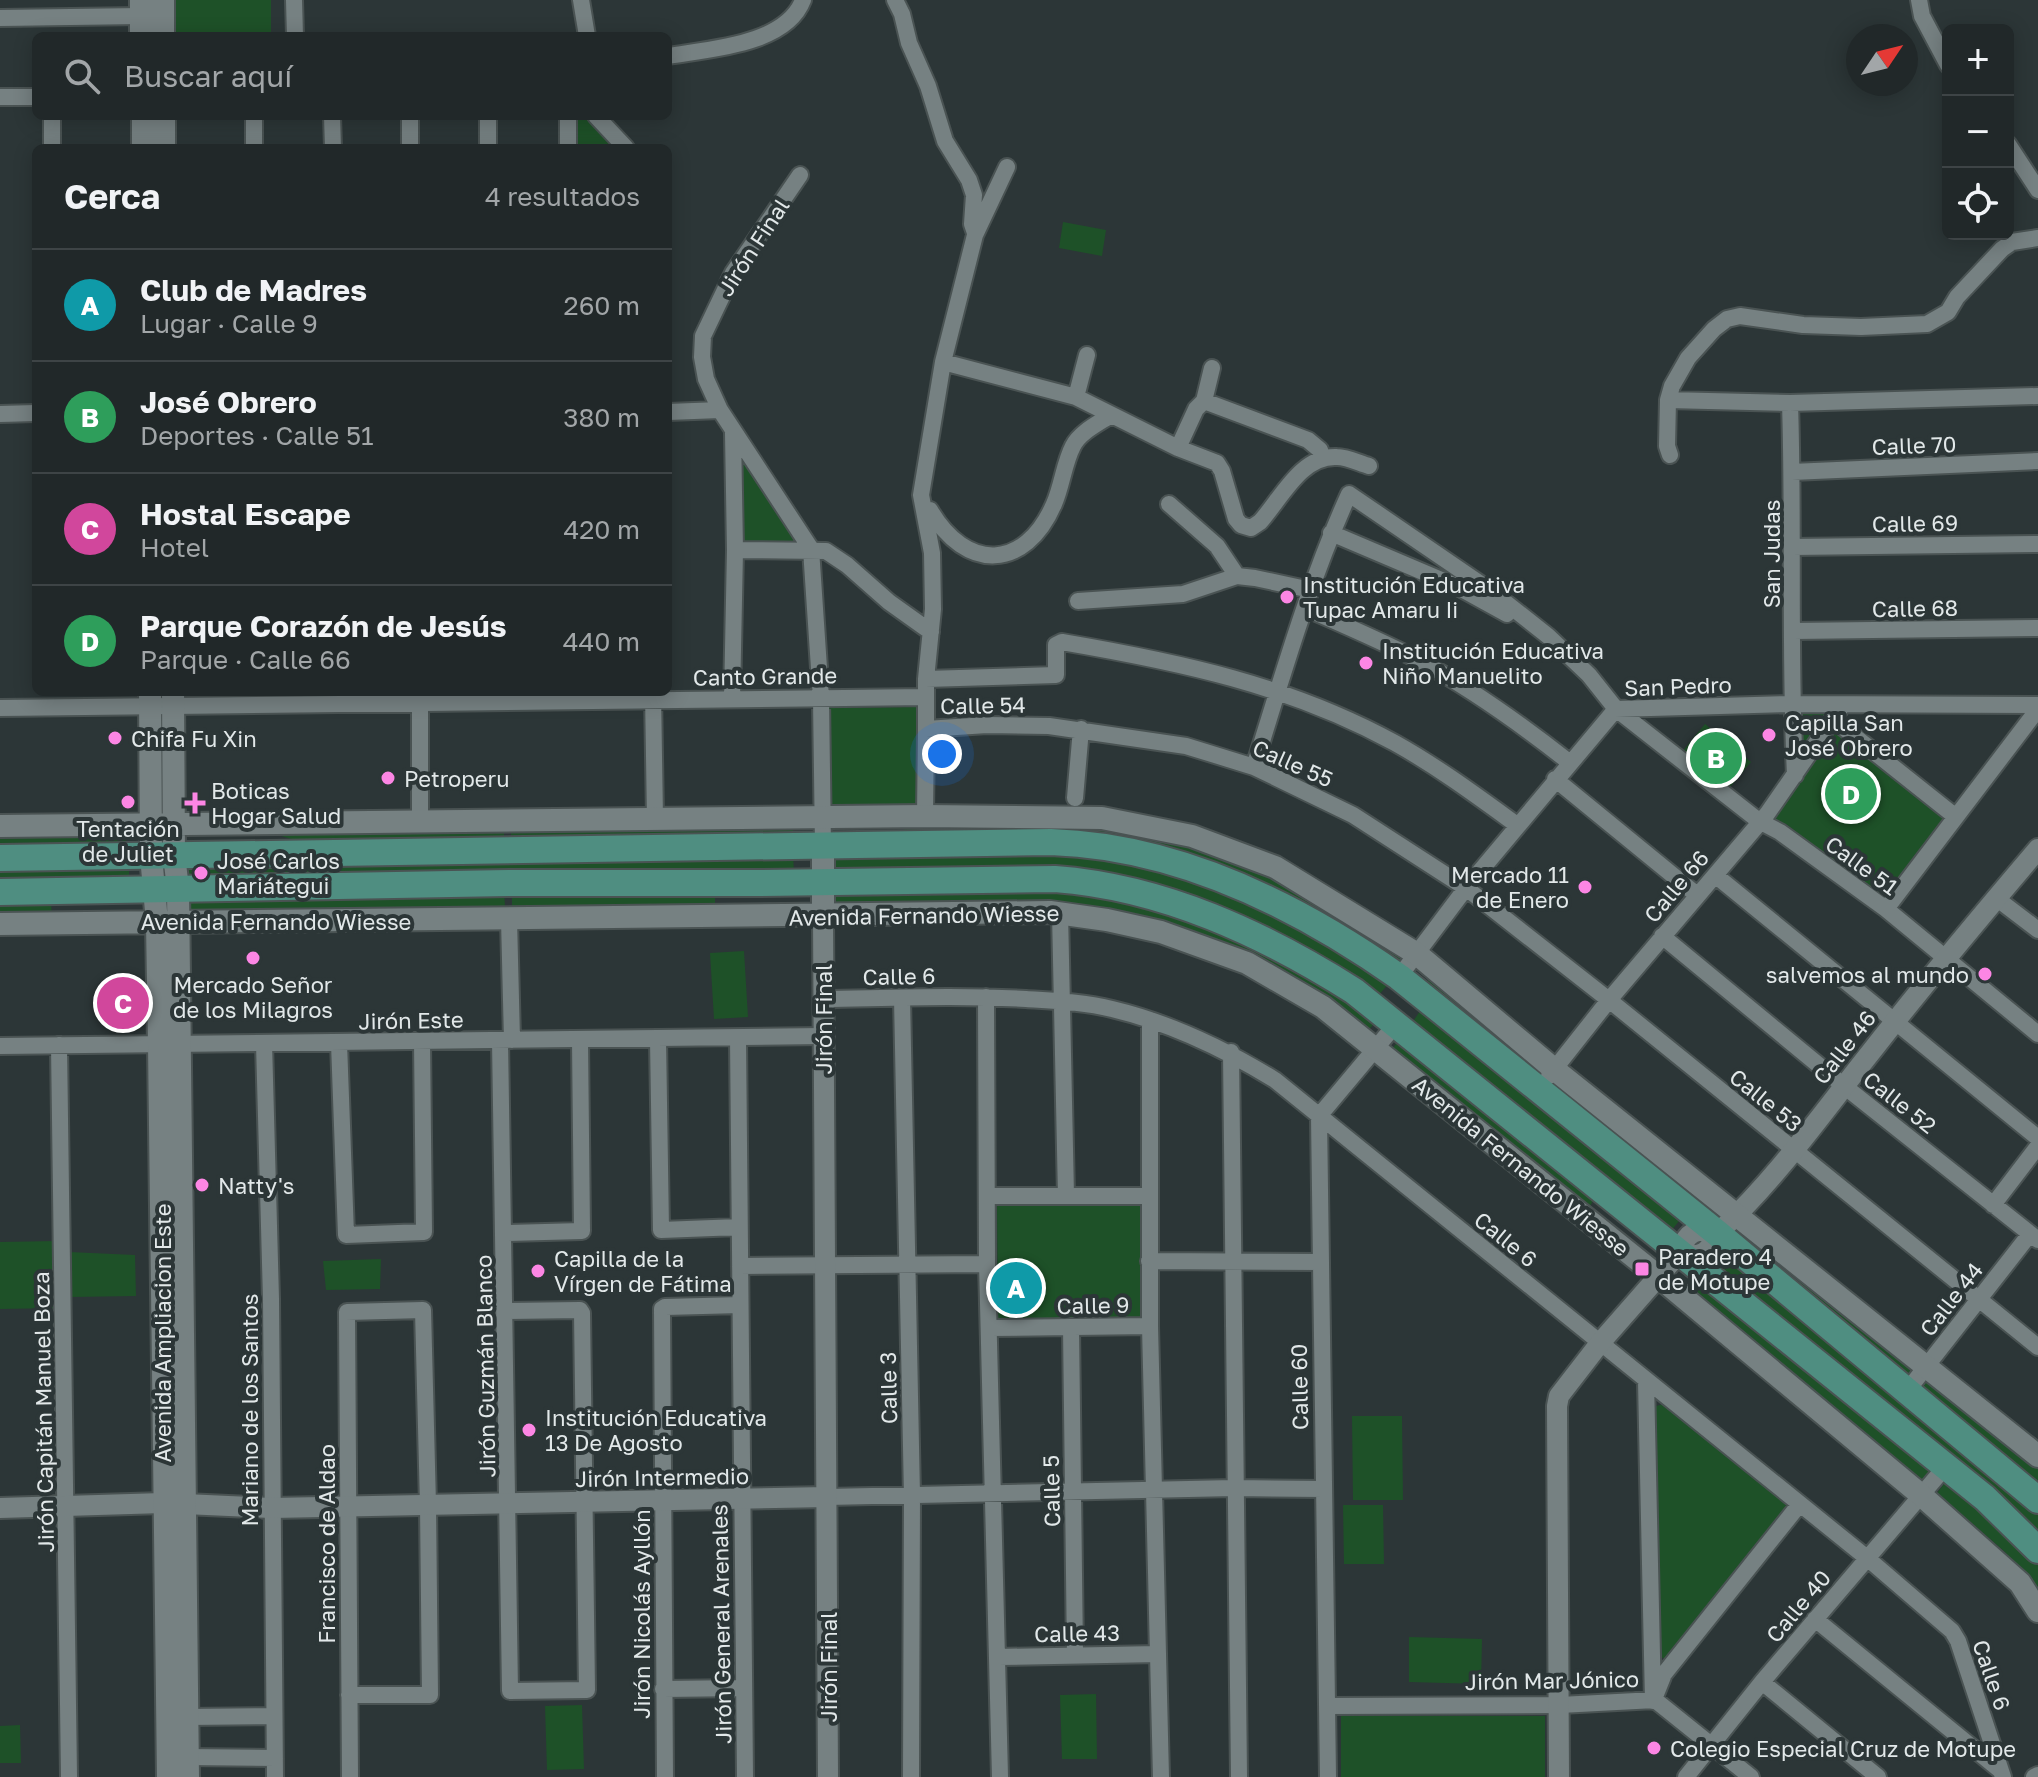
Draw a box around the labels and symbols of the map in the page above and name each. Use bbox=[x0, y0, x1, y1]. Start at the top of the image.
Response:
north arrow bbox=[1846, 24, 1918, 96]
street label: Jirón Final bbox=[712, 193, 794, 301]
street label: Calle 70 bbox=[1871, 430, 1957, 460]
street label: San Judas bbox=[1758, 500, 1785, 608]
street label: Calle 69 bbox=[1872, 509, 1958, 537]
place label: Institución Educativa Tupac Amaru Ii bbox=[1303, 571, 1525, 623]
marker: Institución Educativa Tupac Amaru Ii bbox=[1278, 588, 1296, 606]
street label: Calle 68 bbox=[1872, 594, 1958, 622]
place label: Institución Educativa Niño Manuelito bbox=[1382, 637, 1604, 689]
marker: Institución Educativa Niño Manuelito bbox=[1357, 654, 1375, 672]
street label: Canto Grande bbox=[693, 661, 837, 691]
street label: San Pedro bbox=[1624, 671, 1732, 701]
street label: Calle 54 bbox=[940, 691, 1026, 719]
place label: Capilla San José Obrero bbox=[1785, 709, 1913, 761]
place label: Chifa Fu Xin bbox=[131, 725, 257, 752]
marker: Capilla San José Obrero bbox=[1760, 726, 1778, 744]
pin: B bbox=[1690, 728, 1742, 788]
marker: Chifa Fu Xin bbox=[106, 729, 124, 747]
street label: Calle 55 bbox=[1249, 733, 1337, 793]
your location bbox=[922, 734, 962, 774]
pin: D bbox=[1825, 764, 1877, 824]
place label: Petroperu bbox=[404, 765, 510, 792]
marker: Petroperu bbox=[379, 769, 397, 787]
place label: Boticas Hogar Salud bbox=[211, 777, 341, 829]
marker: Tentación de Juliet bbox=[119, 793, 137, 811]
marker: Boticas Hogar Salud bbox=[186, 794, 204, 812]
place label: Tentación de Juliet bbox=[76, 815, 180, 867]
street label: Calle 51 bbox=[1821, 830, 1904, 900]
street label: Calle 66 bbox=[1638, 844, 1714, 928]
place label: José Carlos Mariátegui bbox=[217, 847, 340, 899]
place label: Mercado 11 de Enero bbox=[1451, 861, 1569, 913]
marker: José Carlos Mariátegui bbox=[192, 864, 210, 882]
marker: Mercado 11 de Enero bbox=[1576, 878, 1594, 896]
street label: Avenida Fernando Wiesse bbox=[788, 899, 1060, 931]
street label: Avenida Fernando Wiesse bbox=[141, 908, 411, 935]
marker: Mercado Señor de los Milagros bbox=[244, 949, 262, 967]
place label: salvemos al mundo bbox=[1766, 961, 1969, 988]
street label: Calle 6 bbox=[862, 962, 936, 990]
street label: Jirón Final bbox=[810, 964, 837, 1074]
marker: salvemos al mundo bbox=[1976, 965, 1994, 983]
place label: Mercado Señor de los Milagros bbox=[173, 971, 333, 1023]
pin: C bbox=[97, 973, 149, 1033]
street label: Calle 46 bbox=[1807, 1005, 1881, 1089]
street label: Jirón Este bbox=[358, 1006, 464, 1034]
street label: Calle 53 bbox=[1724, 1063, 1808, 1137]
street label: Calle 52 bbox=[1858, 1065, 1942, 1139]
street label: Avenida Fernando Wiesse bbox=[1407, 1070, 1635, 1262]
place label: Natty's bbox=[218, 1172, 294, 1199]
marker: Natty's bbox=[193, 1176, 211, 1194]
street label: Avenida Ampliacion Este bbox=[149, 1204, 176, 1462]
street label: Calle 6 bbox=[1469, 1206, 1543, 1272]
place label: Paradero 4 de Motupe bbox=[1658, 1243, 1772, 1295]
place label: Capilla de la Vírgen de Fátima bbox=[554, 1245, 732, 1297]
street label: Jirón Guzmán Blanco bbox=[470, 1254, 500, 1478]
street label: Calle 44 bbox=[1914, 1257, 1988, 1341]
pin: A bbox=[990, 1258, 1042, 1318]
marker: Paradero 4 de Motupe bbox=[1633, 1260, 1651, 1278]
marker: Capilla de la Vírgen de Fátima bbox=[529, 1262, 547, 1280]
street label: Jirón Capitán Manuel Boza bbox=[27, 1271, 59, 1553]
street label: Calle 9 bbox=[1056, 1291, 1130, 1319]
street label: Mariano de los Santos bbox=[236, 1294, 263, 1526]
street label: Calle 60 bbox=[1285, 1344, 1313, 1430]
street label: Calle 3 bbox=[874, 1352, 902, 1424]
place label: Institución Educativa 13 De Agosto bbox=[545, 1404, 767, 1456]
marker: Institución Educativa 13 De Agosto bbox=[520, 1421, 538, 1439]
street label: Francisco de Aldao bbox=[313, 1444, 340, 1644]
street label: Calle 5 bbox=[1037, 1455, 1065, 1527]
street label: Jirón Intermedio bbox=[575, 1462, 749, 1492]
street label: Jirón General Arenales bbox=[705, 1504, 737, 1744]
street label: Jirón Nicolás Ayllón bbox=[628, 1509, 655, 1719]
street label: Calle 40 bbox=[1760, 1564, 1836, 1648]
street label: Jirón Final bbox=[815, 1612, 842, 1722]
street label: Calle 43 bbox=[1034, 1619, 1120, 1647]
street label: Calle 6 bbox=[1967, 1636, 2017, 1714]
street label: Jirón Mar Jónico bbox=[1465, 1665, 1639, 1695]
place label: Colegio Especial Cruz de Motupe bbox=[1670, 1735, 2016, 1762]
marker: Colegio Especial Cruz de Motupe bbox=[1645, 1739, 1663, 1757]

